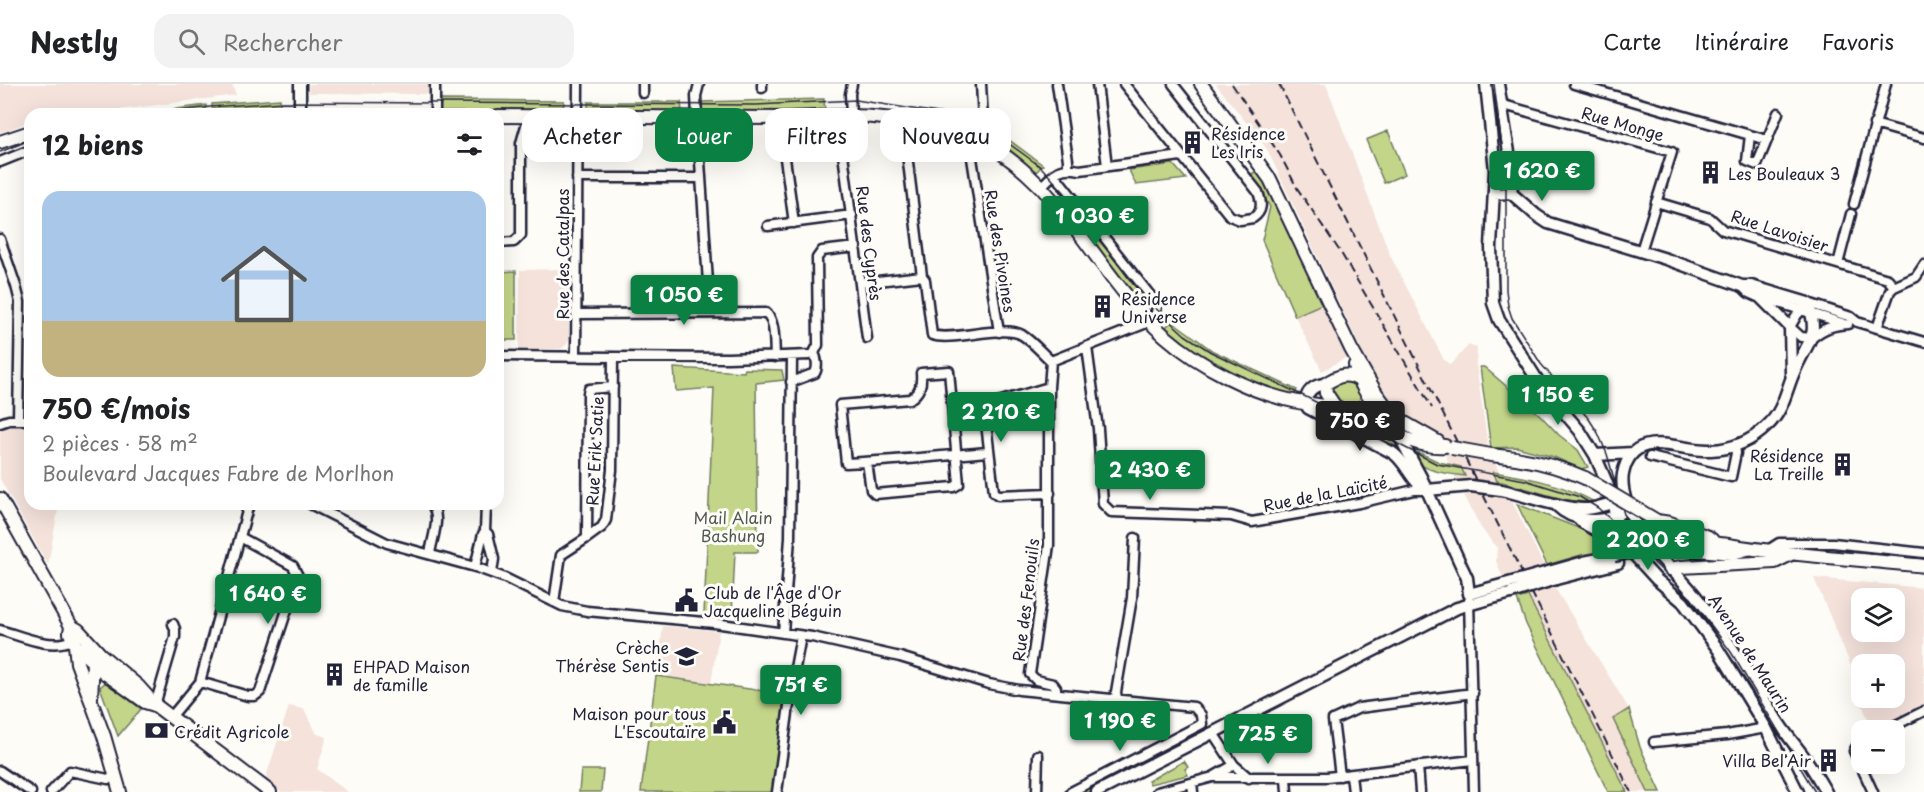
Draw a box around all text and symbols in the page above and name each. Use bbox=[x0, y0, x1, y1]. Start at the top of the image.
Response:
search box bbox=[154, 14, 574, 68]
text: Nestly bbox=[30, 20, 118, 63]
icon: search bbox=[175, 25, 208, 58]
text: Rechercher bbox=[223, 25, 342, 58]
text: Carte bbox=[1603, 25, 1662, 57]
text: Itinéraire bbox=[1695, 25, 1789, 57]
text: Favoris bbox=[1822, 25, 1894, 57]
street label: Rue Monge bbox=[1579, 100, 1667, 146]
chip: Acheter bbox=[522, 108, 643, 162]
chip: Louer bbox=[655, 108, 753, 162]
chip: Filtres bbox=[765, 108, 868, 162]
chip: Nouveau bbox=[880, 108, 1011, 162]
place label: Résidence Les Iris bbox=[1211, 121, 1286, 163]
text: 12 biens bbox=[42, 125, 143, 164]
icon: filters bbox=[453, 128, 486, 161]
building icon: Résidence Les Iris bbox=[1180, 129, 1206, 155]
pin: 1 620 € bbox=[1487, 151, 1597, 202]
text: 1 620 € bbox=[1503, 155, 1581, 185]
building icon: Les Bouleaux 3 bbox=[1697, 160, 1723, 186]
place label: Les Bouleaux 3 bbox=[1728, 161, 1840, 185]
street label: Rue des Cyprès bbox=[851, 184, 889, 302]
street label: Rue des Catalpas bbox=[550, 188, 574, 320]
street label: Rue des Pivoines bbox=[979, 188, 1023, 314]
pin: 1 030 € bbox=[1040, 196, 1150, 247]
text: 1 030 € bbox=[1055, 200, 1135, 230]
street label: Rue Lavoisier bbox=[1728, 203, 1833, 257]
icon: home bbox=[210, 230, 318, 338]
pin: 1 050 € bbox=[629, 275, 739, 326]
text: 1 050 € bbox=[645, 279, 723, 309]
place label: Résidence Universe bbox=[1121, 286, 1196, 328]
building icon: Résidence Universe bbox=[1090, 294, 1116, 320]
pin: 1 150 € bbox=[1503, 375, 1613, 426]
text: 1 150 € bbox=[1522, 379, 1594, 409]
text: 750 €/mois bbox=[42, 389, 191, 428]
pin: 2 210 € bbox=[946, 392, 1056, 443]
street label: Rue Erik Satie bbox=[579, 396, 609, 506]
text: 2 210 € bbox=[961, 396, 1041, 426]
pin: 750 € bbox=[1318, 401, 1402, 452]
text: 750 € bbox=[1330, 405, 1390, 435]
text: 2 pièces · 58 m² bbox=[42, 428, 198, 458]
place label: Résidence La Treille bbox=[1750, 443, 1824, 485]
pin: 2 430 € bbox=[1095, 450, 1205, 501]
building icon: Résidence La Treille bbox=[1829, 451, 1855, 477]
text: 2 430 € bbox=[1109, 454, 1191, 484]
text: Boulevard Jacques Fabre de Morlhon bbox=[42, 458, 394, 488]
street label: Rue de la Laïcité bbox=[1261, 469, 1389, 517]
park label: Mail Alain Bashung bbox=[693, 505, 773, 547]
pin: 2 200 € bbox=[1593, 520, 1703, 571]
text: 2 200 € bbox=[1606, 524, 1690, 554]
street label: Rue des Fenouils bbox=[1006, 537, 1044, 663]
pin: 1 640 € bbox=[213, 574, 323, 625]
text: 1 640 € bbox=[229, 578, 307, 608]
place label: Club de l'Âge d'Or Jacqueline Béguin bbox=[704, 580, 842, 622]
public building icon: Club de l'Âge d'Or Jacqueline Béguin bbox=[673, 588, 699, 614]
map controls bbox=[1851, 588, 1905, 774]
button: layers bbox=[1851, 588, 1905, 642]
street label: Avenue de Maurin bbox=[1704, 589, 1798, 717]
place label: Crèche Thérèse Sentis bbox=[555, 635, 669, 677]
school or university icon: Crèche Thérèse Sentis bbox=[674, 643, 700, 669]
place label: EHPAD Maison de famille bbox=[353, 654, 470, 696]
button: + bbox=[1851, 654, 1905, 708]
building icon: EHPAD Maison de famille bbox=[322, 662, 348, 688]
pin: 751 € bbox=[759, 665, 843, 716]
text: 751 € bbox=[774, 669, 828, 699]
place label: Maison pour tous L'Escoutaïre bbox=[572, 701, 706, 743]
pin: 1 190 € bbox=[1065, 701, 1175, 752]
text: 1 190 € bbox=[1084, 705, 1156, 735]
public building icon: Maison pour tous L'Escoutaïre bbox=[711, 709, 737, 735]
pin: 725 € bbox=[1226, 714, 1310, 765]
bank icon: Crédit Agricole bbox=[143, 718, 169, 744]
text: 725 € bbox=[1238, 718, 1298, 748]
place label: Crédit Agricole bbox=[174, 719, 290, 743]
button: − bbox=[1851, 720, 1905, 774]
building icon: Villa Bel'Air bbox=[1816, 747, 1842, 773]
place label: Villa Bel'Air bbox=[1722, 748, 1812, 772]

